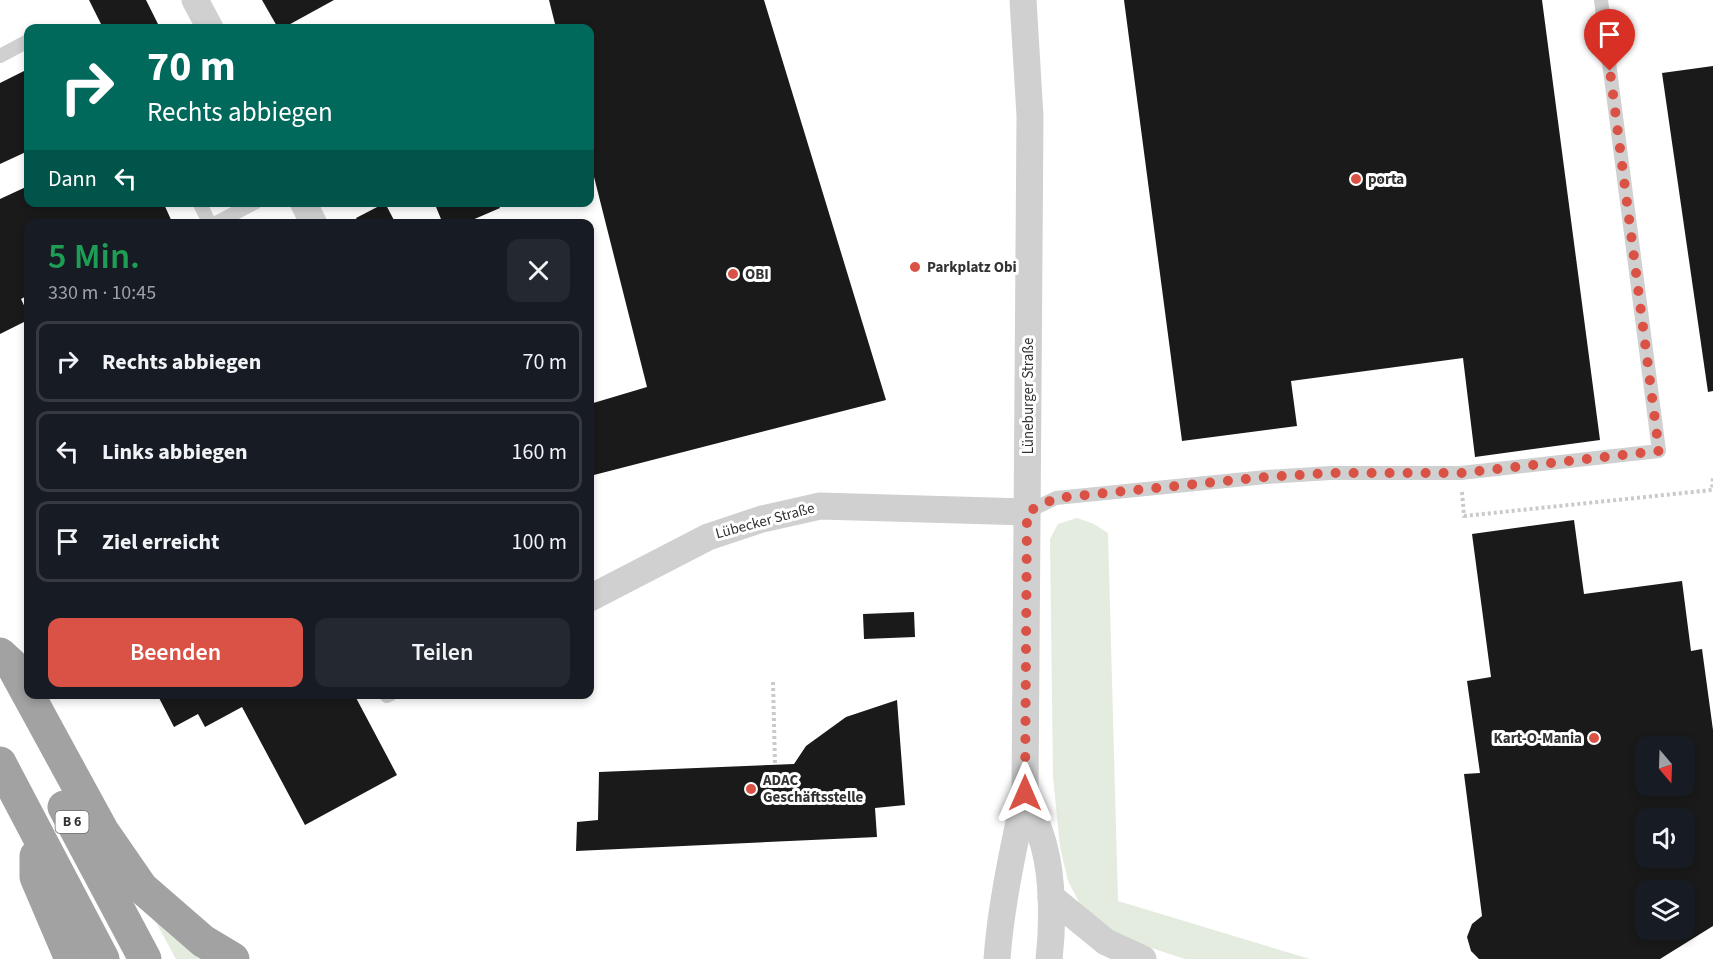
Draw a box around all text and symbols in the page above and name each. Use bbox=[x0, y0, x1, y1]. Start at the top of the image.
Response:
pin bbox=[1584, 9, 1635, 71]
icon: arrive bbox=[1593, 18, 1626, 51]
text: 70 m bbox=[147, 37, 236, 97]
icon: right bbox=[48, 48, 126, 126]
text: Rechts abbiegen bbox=[147, 93, 333, 132]
icon: left bbox=[109, 162, 142, 195]
text: Dann bbox=[48, 163, 97, 195]
place label: porta bbox=[1368, 169, 1404, 190]
marker: porta bbox=[1349, 172, 1363, 186]
text: 5 Min. bbox=[48, 231, 140, 282]
button: close bbox=[507, 239, 570, 302]
place label: Parkplatz Obi bbox=[927, 257, 1017, 278]
marker: Parkplatz Obi bbox=[908, 260, 922, 274]
place label: OBI bbox=[745, 264, 769, 285]
marker: OBI bbox=[726, 267, 740, 281]
text: 330 m · 10:45 bbox=[48, 279, 156, 307]
street label: Lüneburger Straße bbox=[1018, 338, 1039, 454]
icon: right bbox=[51, 345, 84, 378]
text: Rechts abbiegen bbox=[102, 346, 261, 378]
text: 70 m bbox=[522, 346, 567, 378]
icon: left bbox=[51, 435, 84, 468]
text: Links abbiegen bbox=[102, 436, 248, 468]
text: 160 m bbox=[512, 436, 567, 468]
street label: Lübecker Straße bbox=[713, 498, 817, 544]
icon: arrive bbox=[51, 525, 84, 558]
text: Ziel erreicht bbox=[102, 526, 220, 558]
text: 100 m bbox=[512, 526, 567, 558]
button: Beenden bbox=[48, 618, 303, 687]
button: Teilen bbox=[315, 618, 570, 687]
place label: Kart-O-Mania bbox=[1494, 728, 1582, 749]
marker: Kart-O-Mania bbox=[1587, 731, 1601, 745]
north arrow bbox=[1635, 736, 1695, 796]
map controls bbox=[1635, 736, 1695, 940]
position arrow bbox=[993, 761, 1057, 825]
place label: ADAC Geschäftsstelle bbox=[762, 770, 863, 808]
marker: ADAC Geschäftsstelle bbox=[744, 782, 758, 796]
button: sound bbox=[1635, 808, 1695, 868]
road number: B 6 bbox=[56, 811, 88, 833]
button: layers bbox=[1635, 880, 1695, 940]

